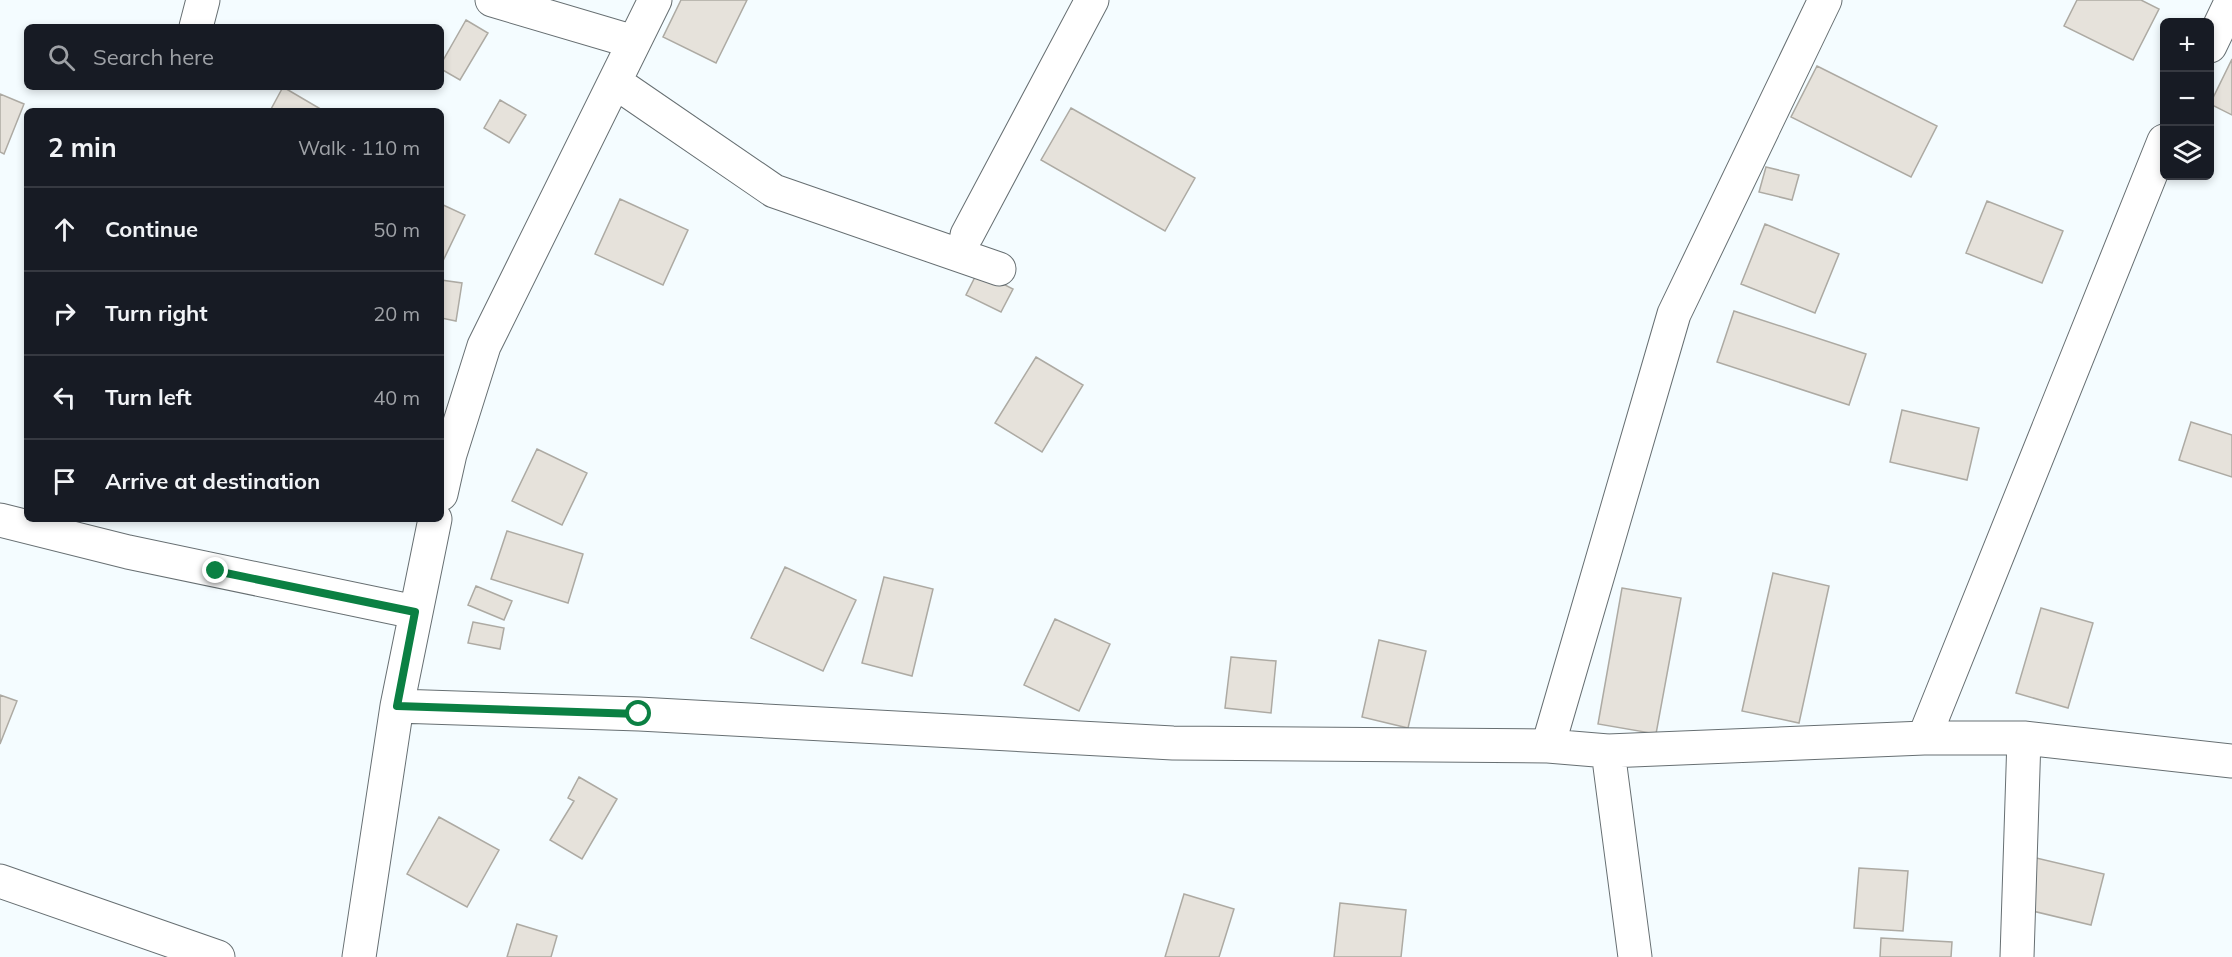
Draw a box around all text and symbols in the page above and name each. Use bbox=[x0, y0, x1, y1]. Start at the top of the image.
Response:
map controls bbox=[2160, 18, 2214, 180]
button: + bbox=[2160, 18, 2214, 72]
search box bbox=[24, 24, 444, 90]
icon: search bbox=[45, 41, 78, 74]
text: Search here bbox=[93, 43, 214, 71]
button: − bbox=[2160, 72, 2214, 126]
button: layers bbox=[2160, 126, 2214, 180]
text: 2 min bbox=[48, 131, 117, 164]
text: Walk · 110 m bbox=[298, 135, 420, 160]
icon: ahead bbox=[48, 213, 81, 246]
text: Continue bbox=[105, 215, 198, 243]
text: 50 m bbox=[373, 217, 420, 242]
icon: right bbox=[48, 297, 81, 330]
text: Turn right bbox=[105, 299, 208, 327]
text: 20 m bbox=[373, 301, 420, 326]
icon: left bbox=[48, 381, 81, 414]
text: Turn left bbox=[105, 383, 192, 411]
text: 40 m bbox=[373, 385, 420, 410]
icon: arrive bbox=[48, 465, 81, 498]
text: Arrive at destination bbox=[105, 467, 320, 495]
route end bbox=[202, 557, 228, 583]
route start bbox=[625, 700, 651, 726]

